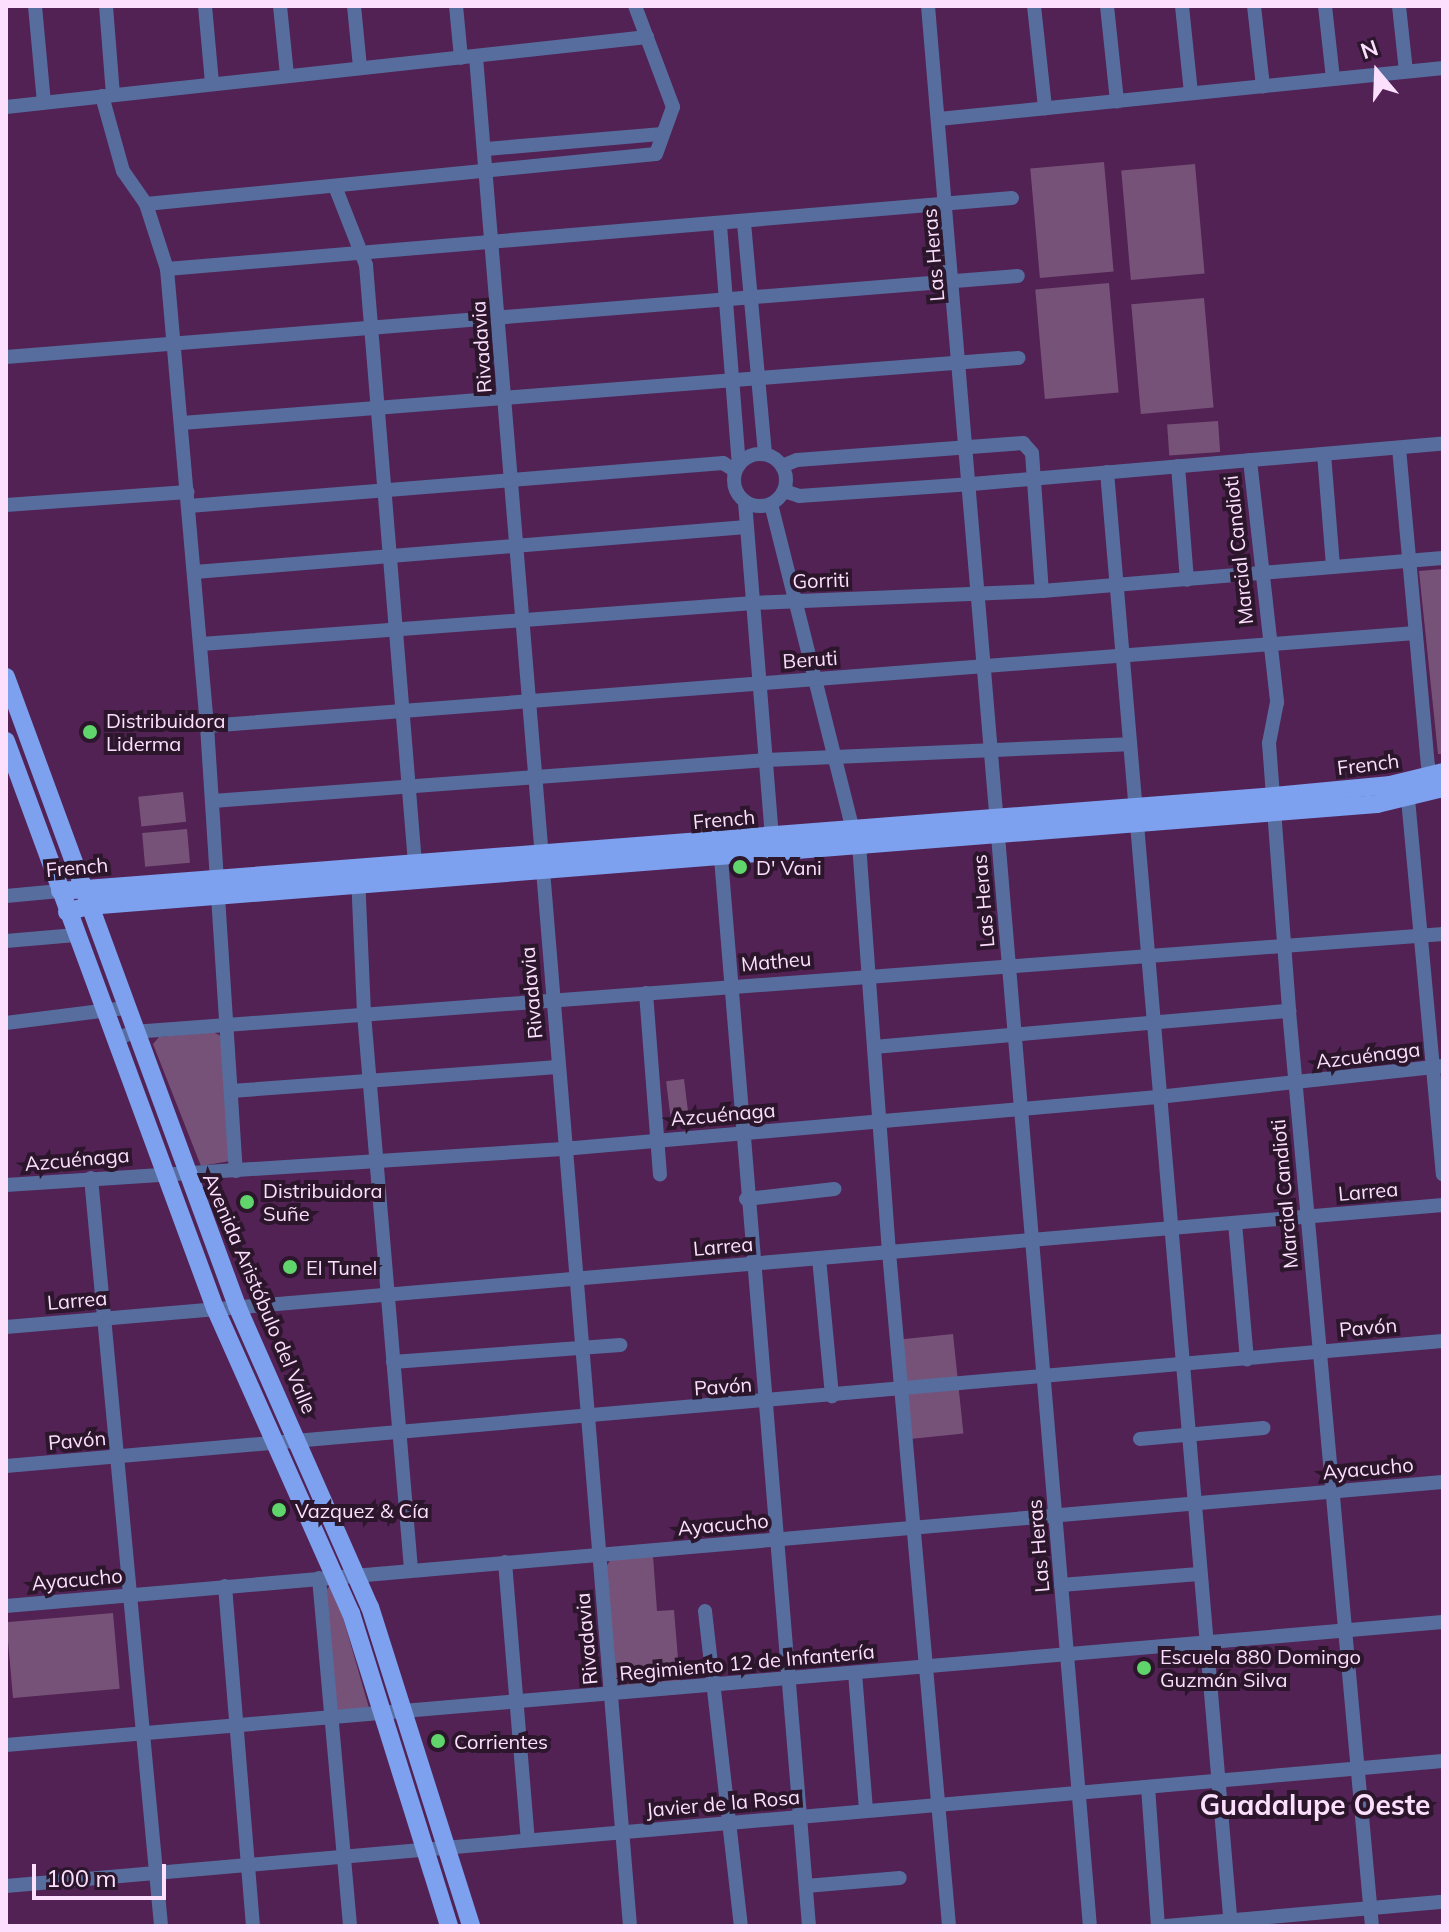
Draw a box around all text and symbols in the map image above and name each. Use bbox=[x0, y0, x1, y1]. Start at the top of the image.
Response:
north arrow bbox=[1337, 32, 1417, 112]
text: N bbox=[1357, 33, 1382, 65]
street label: Las Heras bbox=[917, 207, 949, 303]
street label: Rivadavia bbox=[466, 300, 496, 394]
street label: Marcial Candioti bbox=[1218, 474, 1258, 626]
street label: Gorriti bbox=[792, 567, 850, 593]
street label: Beruti bbox=[782, 645, 838, 673]
place label: Distribuidora Liderma bbox=[106, 708, 225, 755]
marker: Distribuidora Liderma bbox=[81, 723, 99, 741]
street label: French bbox=[1336, 748, 1400, 780]
street label: French bbox=[692, 804, 756, 834]
street label: French bbox=[45, 852, 109, 882]
street label: Las Heras bbox=[967, 853, 999, 949]
place label: D' Vani bbox=[756, 855, 822, 879]
marker: D' Vani bbox=[731, 858, 749, 876]
street label: Rivadavia bbox=[515, 946, 547, 1040]
street label: Matheu bbox=[740, 946, 812, 976]
street label: Azcuénaga bbox=[1314, 1037, 1422, 1073]
street label: Azcuénaga bbox=[670, 1097, 776, 1131]
street label: Marcial Candioti bbox=[1266, 1118, 1302, 1270]
street label: Azcuénaga bbox=[24, 1142, 130, 1176]
street label: Avenida Aristóbulo del Valle bbox=[198, 1169, 322, 1417]
street label: Larrea bbox=[1337, 1176, 1399, 1206]
place label: Distribuidora Suñe bbox=[263, 1178, 382, 1225]
marker: Distribuidora Suñe bbox=[238, 1193, 256, 1211]
street label: Larrea bbox=[692, 1231, 754, 1261]
place label: El Tunel bbox=[306, 1255, 377, 1279]
marker: El Tunel bbox=[281, 1258, 299, 1276]
street label: Larrea bbox=[46, 1285, 108, 1315]
street label: Pavón bbox=[1338, 1313, 1398, 1341]
street label: Pavón bbox=[693, 1372, 753, 1400]
street label: Pavón bbox=[47, 1426, 107, 1454]
street label: Ayacucho bbox=[1322, 1452, 1414, 1484]
place label: Vazquez & Cía bbox=[295, 1498, 429, 1522]
street label: Las Heras bbox=[1022, 1498, 1054, 1594]
marker: Vazquez & Cía bbox=[270, 1501, 288, 1519]
street label: Ayacucho bbox=[677, 1508, 769, 1540]
street label: Ayacucho bbox=[31, 1563, 123, 1595]
street label: Rivadavia bbox=[570, 1592, 602, 1686]
street label: Regimiento 12 de Infantería bbox=[618, 1639, 876, 1685]
place label: Escuela 880 Domingo Guzmán Silva bbox=[1160, 1644, 1361, 1691]
marker: Escuela 880 Domingo Guzmán Silva bbox=[1135, 1659, 1153, 1677]
place label: Corrientes bbox=[454, 1729, 548, 1753]
marker: Corrientes bbox=[429, 1732, 447, 1750]
street label: Javier de la Rosa bbox=[645, 1784, 801, 1822]
district label: Guadalupe Oeste bbox=[1200, 1788, 1430, 1822]
scale bar bbox=[36, 1848, 170, 1898]
text: 100 m bbox=[46, 1863, 117, 1893]

